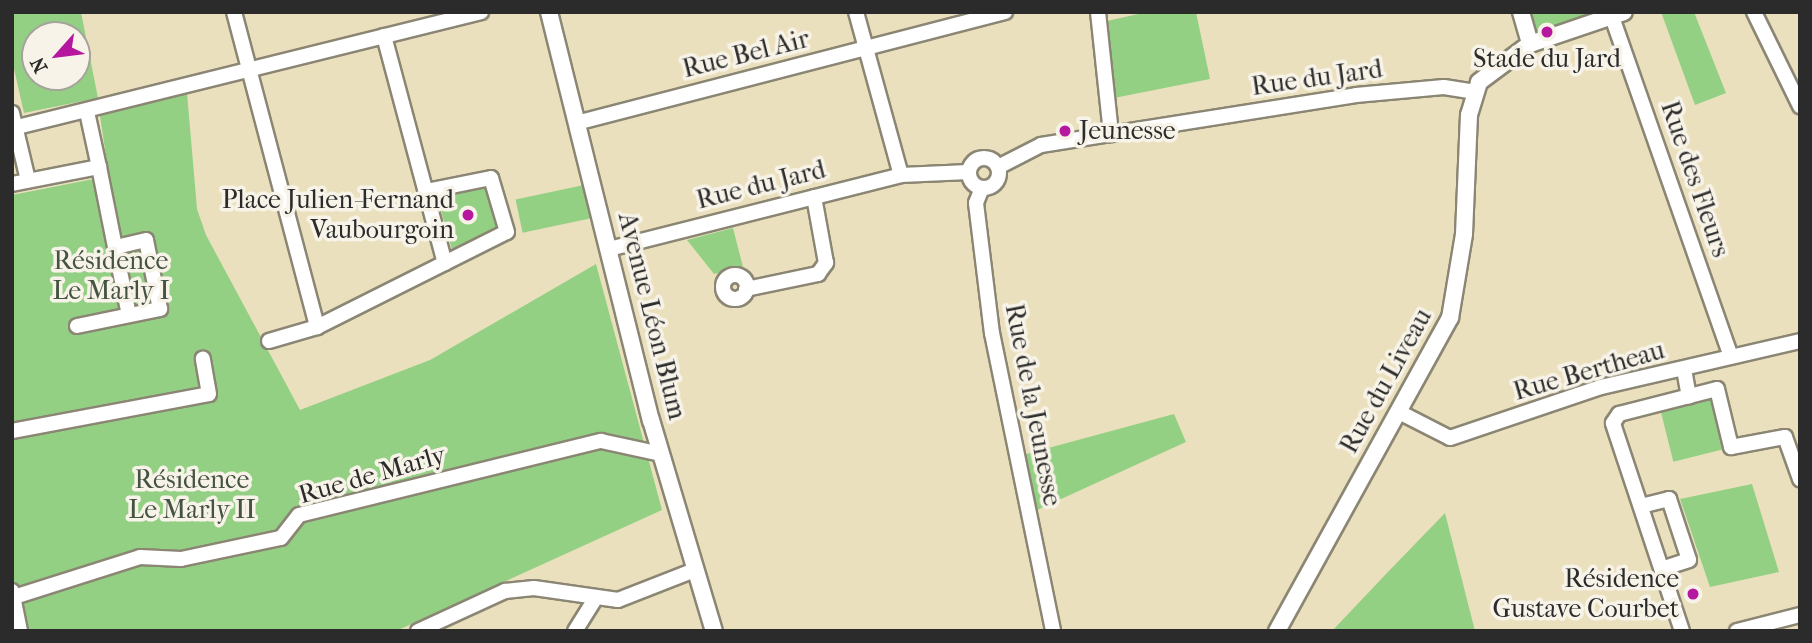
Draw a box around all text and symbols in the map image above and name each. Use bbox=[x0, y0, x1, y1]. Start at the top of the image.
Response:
north arrow bbox=[21, 21, 91, 91]
street label: Rue Bel Air bbox=[679, 23, 813, 85]
marker: Stade du Jard bbox=[1539, 24, 1555, 40]
place label: Stade du Jard bbox=[1473, 43, 1621, 75]
text: N bbox=[26, 53, 52, 76]
street label: Rue du Jard bbox=[1249, 53, 1385, 103]
street label: Rue des Fleurs bbox=[1654, 97, 1736, 261]
place label: Jeunesse bbox=[1079, 115, 1176, 147]
marker: Jeunesse bbox=[1057, 123, 1073, 139]
street label: Rue du Jard bbox=[693, 154, 829, 216]
place label: Place Julien-Fernand Vaubourgoin bbox=[222, 184, 454, 246]
marker: Place Julien-Fernand Vaubourgoin bbox=[460, 207, 476, 223]
street label: Avenue Léon Blum bbox=[611, 209, 693, 423]
park label: Résidence Le Marly I bbox=[52, 245, 170, 306]
street label: Rue de la Jeunesse bbox=[998, 301, 1068, 509]
street label: Rue du Liveau bbox=[1333, 303, 1439, 459]
street label: Rue Bertheau bbox=[1510, 335, 1668, 407]
street label: Rue de Marly bbox=[295, 439, 449, 511]
park label: Résidence Le Marly II bbox=[128, 464, 256, 526]
place label: Résidence Gustave Courbet bbox=[1493, 563, 1679, 624]
marker: Résidence Gustave Courbet bbox=[1685, 586, 1701, 602]

